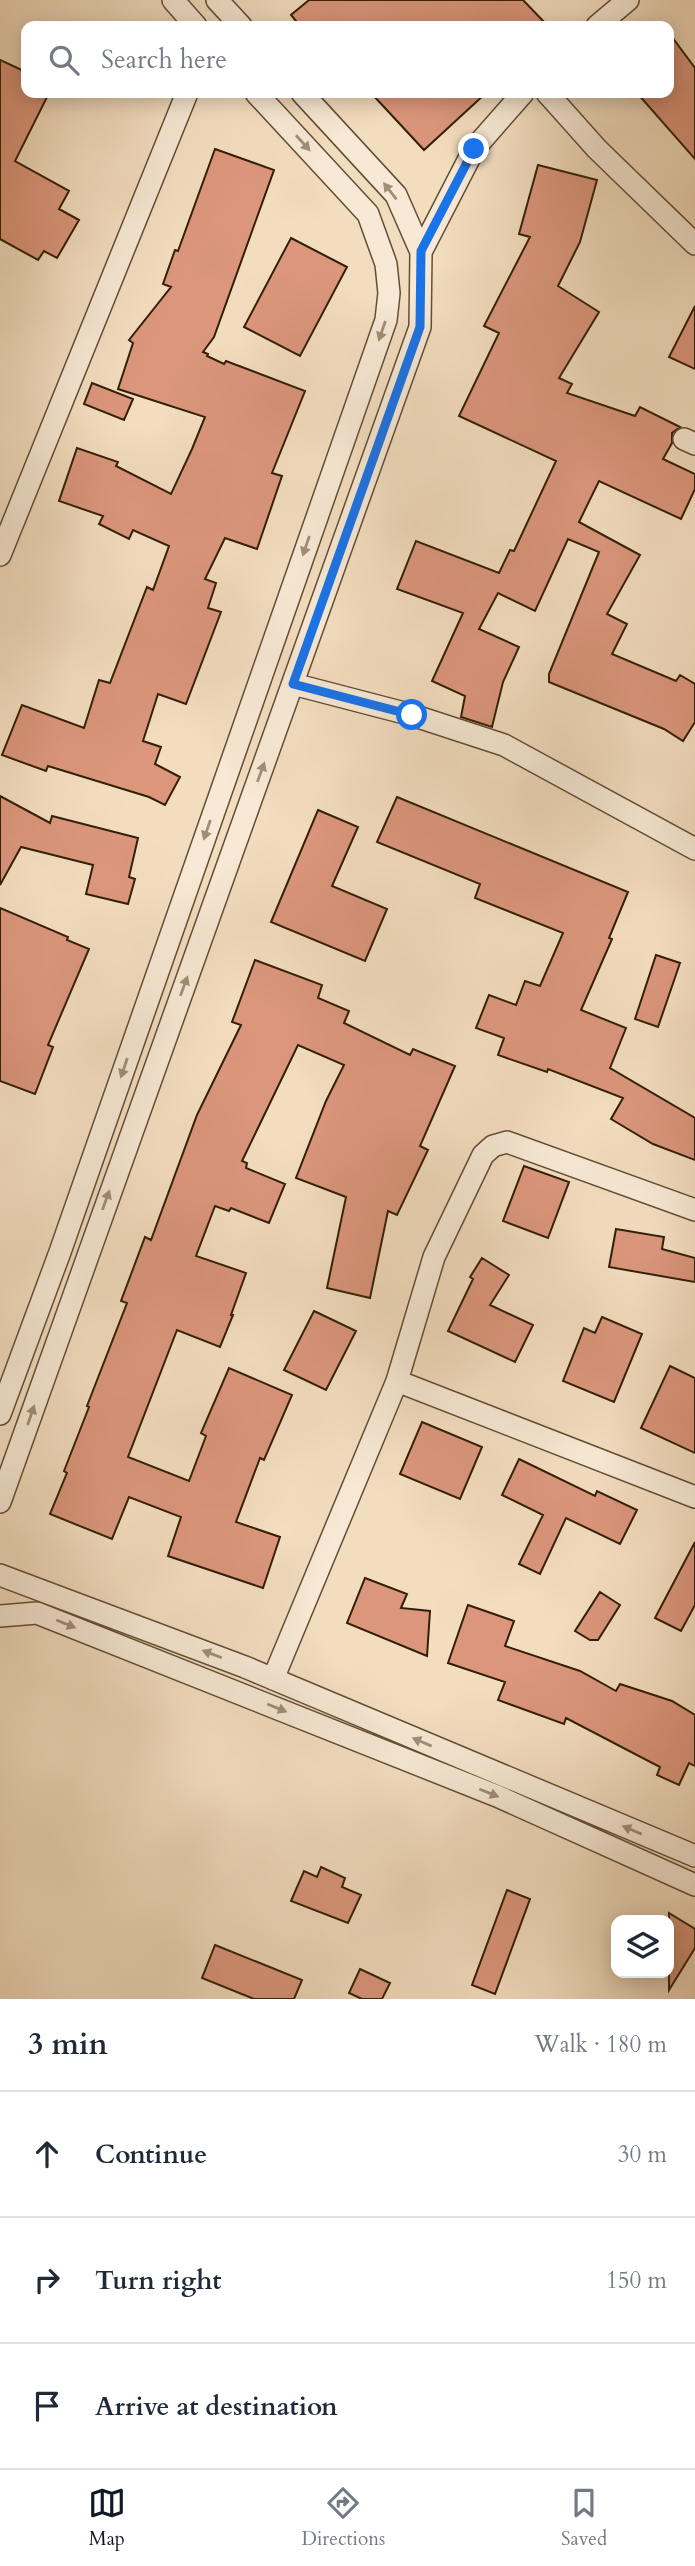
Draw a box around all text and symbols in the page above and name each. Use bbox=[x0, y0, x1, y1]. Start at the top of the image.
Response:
search box bbox=[21, 21, 674, 98]
icon: search bbox=[45, 41, 83, 79]
text: Search here bbox=[101, 42, 227, 77]
route end bbox=[458, 133, 489, 164]
one-way arrow bbox=[294, 134, 310, 151]
one-way arrow bbox=[383, 183, 398, 201]
one-way arrow bbox=[376, 320, 387, 341]
one-way arrow bbox=[300, 535, 311, 556]
route start bbox=[396, 699, 427, 730]
one-way arrow bbox=[256, 762, 267, 783]
one-way arrow bbox=[201, 819, 212, 840]
one-way arrow bbox=[178, 976, 189, 997]
one-way arrow bbox=[118, 1057, 129, 1078]
one-way arrow bbox=[101, 1190, 112, 1211]
one-way arrow bbox=[26, 1404, 37, 1425]
one-way arrow bbox=[56, 1619, 77, 1630]
one-way arrow bbox=[202, 1649, 223, 1660]
one-way arrow bbox=[267, 1703, 288, 1714]
one-way arrow bbox=[412, 1736, 433, 1747]
one-way arrow bbox=[478, 1787, 499, 1798]
one-way arrow bbox=[621, 1824, 642, 1835]
map controls bbox=[611, 1915, 674, 1978]
button: layers bbox=[611, 1915, 674, 1978]
text: 3 min bbox=[28, 2024, 108, 2065]
text: Walk · 180 m bbox=[534, 2029, 667, 2060]
icon: ahead bbox=[28, 2135, 66, 2173]
text: Continue bbox=[95, 2137, 207, 2172]
text: 30 m bbox=[618, 2139, 667, 2170]
icon: right bbox=[28, 2261, 66, 2299]
text: Turn right bbox=[95, 2263, 222, 2298]
text: 150 m bbox=[606, 2265, 667, 2296]
icon: arrive bbox=[28, 2387, 66, 2425]
text: Arrive at destination bbox=[95, 2389, 338, 2424]
tab: Map bbox=[88, 2484, 126, 2552]
tab: Directions bbox=[302, 2484, 385, 2552]
tab: Saved bbox=[561, 2484, 607, 2552]

